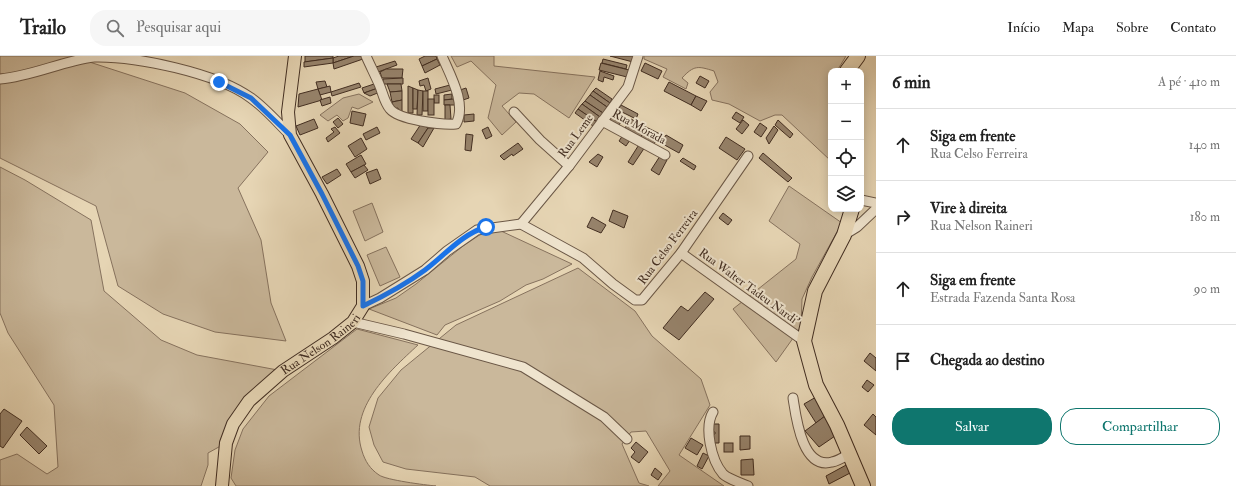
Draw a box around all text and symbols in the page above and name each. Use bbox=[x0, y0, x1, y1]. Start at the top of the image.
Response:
search box bbox=[90, 10, 370, 46]
text: Trailo bbox=[20, 16, 66, 40]
icon: search bbox=[104, 17, 126, 39]
text: Pesquisar aqui bbox=[136, 18, 221, 37]
text: Início bbox=[1007, 19, 1040, 36]
text: Mapa bbox=[1062, 19, 1094, 36]
text: Sobre bbox=[1116, 19, 1148, 36]
text: Contato bbox=[1170, 19, 1216, 36]
map controls bbox=[828, 68, 864, 212]
button: + bbox=[828, 68, 864, 104]
text: 6 min bbox=[892, 72, 931, 93]
route end bbox=[210, 73, 228, 91]
text: A pé · 410 m bbox=[1158, 74, 1220, 90]
button: − bbox=[828, 104, 864, 140]
street label: Rua Morada bbox=[609, 106, 670, 149]
street label: Rua Leme bbox=[555, 111, 597, 161]
text: Siga em frente bbox=[930, 127, 1016, 146]
icon: ahead bbox=[892, 134, 914, 156]
text: 140 m bbox=[1189, 137, 1220, 153]
button: locate bbox=[828, 140, 864, 176]
text: Rua Celso Ferreira bbox=[930, 146, 1028, 162]
button: layers bbox=[828, 176, 864, 212]
text: Vire à direita bbox=[930, 199, 1007, 218]
street label: Rua Celso Ferreira bbox=[635, 206, 702, 288]
icon: right bbox=[892, 206, 914, 228]
text: 180 m bbox=[1190, 209, 1220, 225]
route start bbox=[477, 218, 495, 236]
text: Rua Nelson Raineri bbox=[930, 218, 1033, 234]
street label: Rua Walter Tadeu Nardi' bbox=[696, 245, 802, 329]
text: Siga em frente bbox=[930, 271, 1016, 290]
icon: ahead bbox=[892, 278, 914, 300]
text: 90 m bbox=[1194, 281, 1220, 297]
text: Estrada Fazenda Santa Rosa bbox=[930, 290, 1075, 306]
street label: Rua Nelson Raineri bbox=[278, 311, 364, 378]
icon: arrive bbox=[892, 350, 914, 372]
text: Chegada ao destino bbox=[930, 351, 1045, 370]
button: Salvar bbox=[892, 408, 1052, 445]
button: Compartilhar bbox=[1060, 408, 1220, 445]

